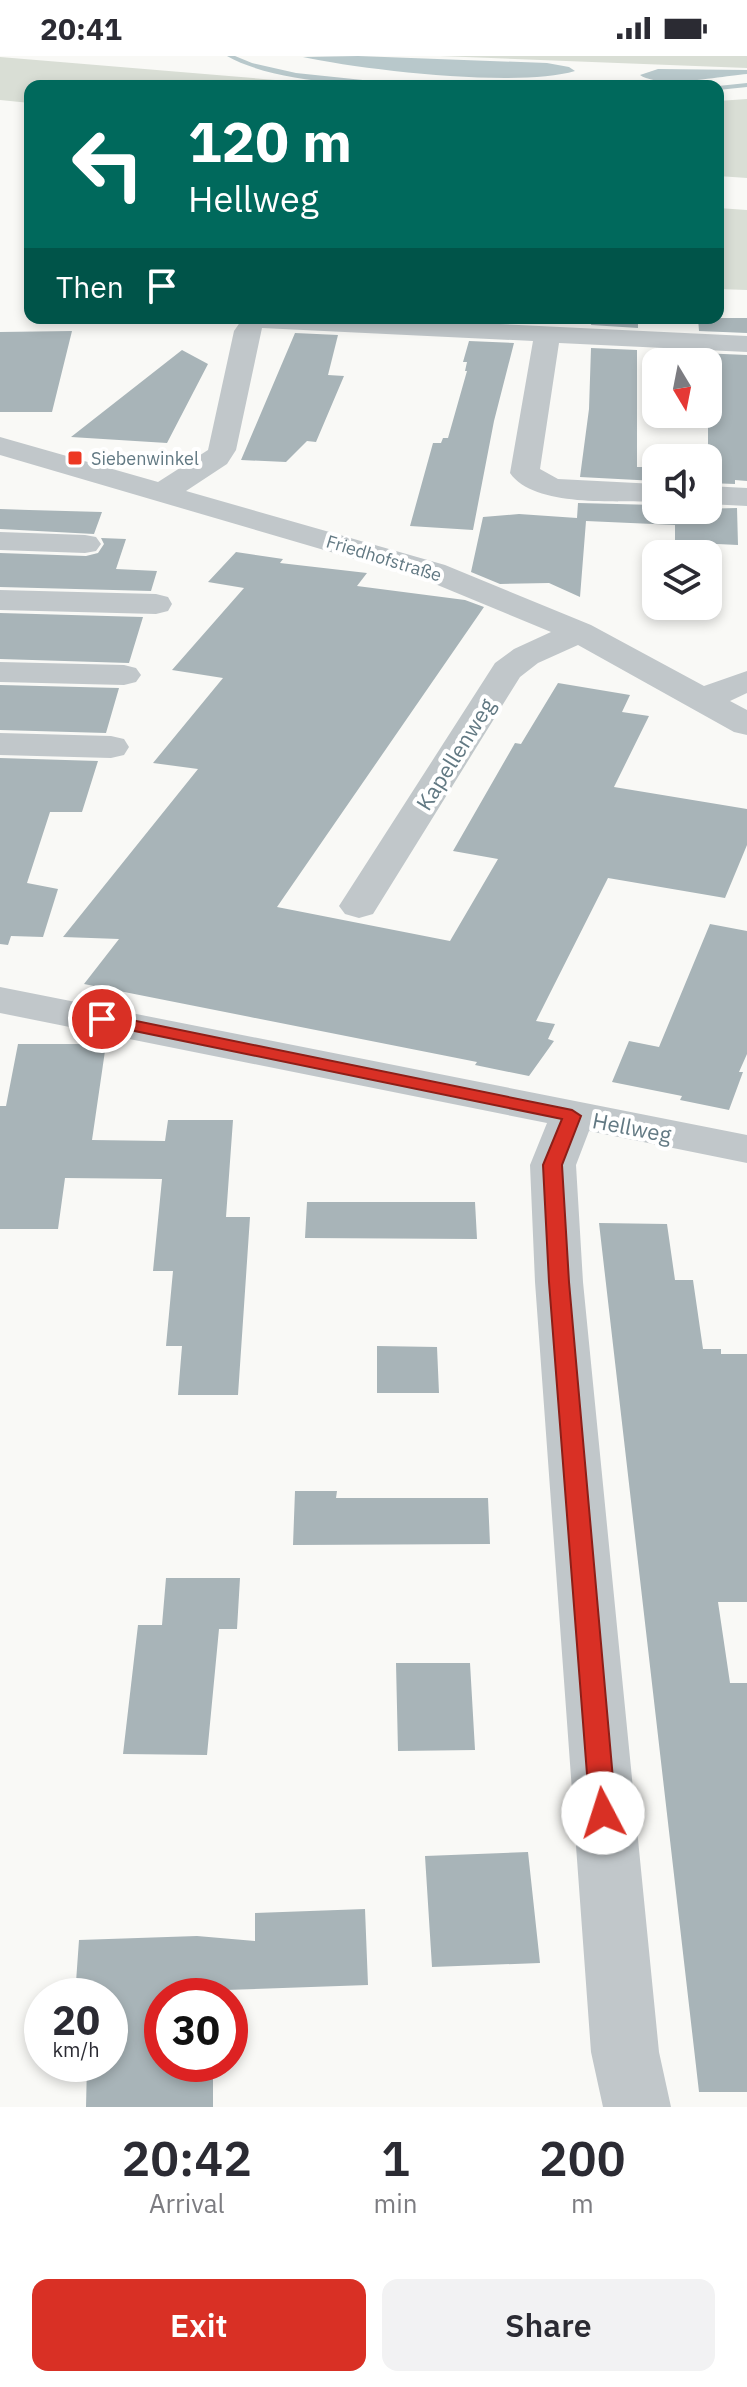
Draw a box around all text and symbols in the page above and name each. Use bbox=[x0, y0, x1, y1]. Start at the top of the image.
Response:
text: 20:41 bbox=[40, 9, 122, 48]
text: 120 m bbox=[188, 105, 352, 177]
icon: left bbox=[56, 112, 160, 216]
text: Hellweg bbox=[188, 175, 319, 222]
icon: arrive bbox=[140, 264, 184, 308]
text: Then bbox=[56, 267, 124, 306]
north arrow bbox=[642, 348, 722, 428]
map controls bbox=[642, 348, 722, 620]
button: sound bbox=[642, 444, 722, 524]
place label: Siebenwinkel bbox=[91, 447, 199, 470]
marker: Siebenwinkel bbox=[66, 449, 84, 467]
street label: Friedhofstraße bbox=[323, 530, 445, 587]
button: layers bbox=[642, 540, 722, 620]
street label: Kapellenweg bbox=[409, 692, 501, 816]
pin bbox=[68, 985, 136, 1053]
icon: arrive bbox=[80, 997, 124, 1041]
street label: Hellweg bbox=[590, 1105, 674, 1149]
position arrow bbox=[561, 1771, 645, 1855]
speed limit sign: 30 bbox=[144, 1978, 248, 2082]
text: 20 bbox=[52, 1994, 100, 2046]
text: km/h bbox=[52, 2036, 100, 2063]
text: 20:42 bbox=[122, 2127, 252, 2189]
text: 1 bbox=[381, 2127, 410, 2189]
text: 200 bbox=[539, 2127, 625, 2189]
text: Arrival bbox=[149, 2186, 225, 2220]
text: min bbox=[374, 2186, 418, 2220]
text: m bbox=[571, 2186, 594, 2220]
button: Exit bbox=[32, 2279, 366, 2371]
button: Share bbox=[382, 2279, 715, 2371]

